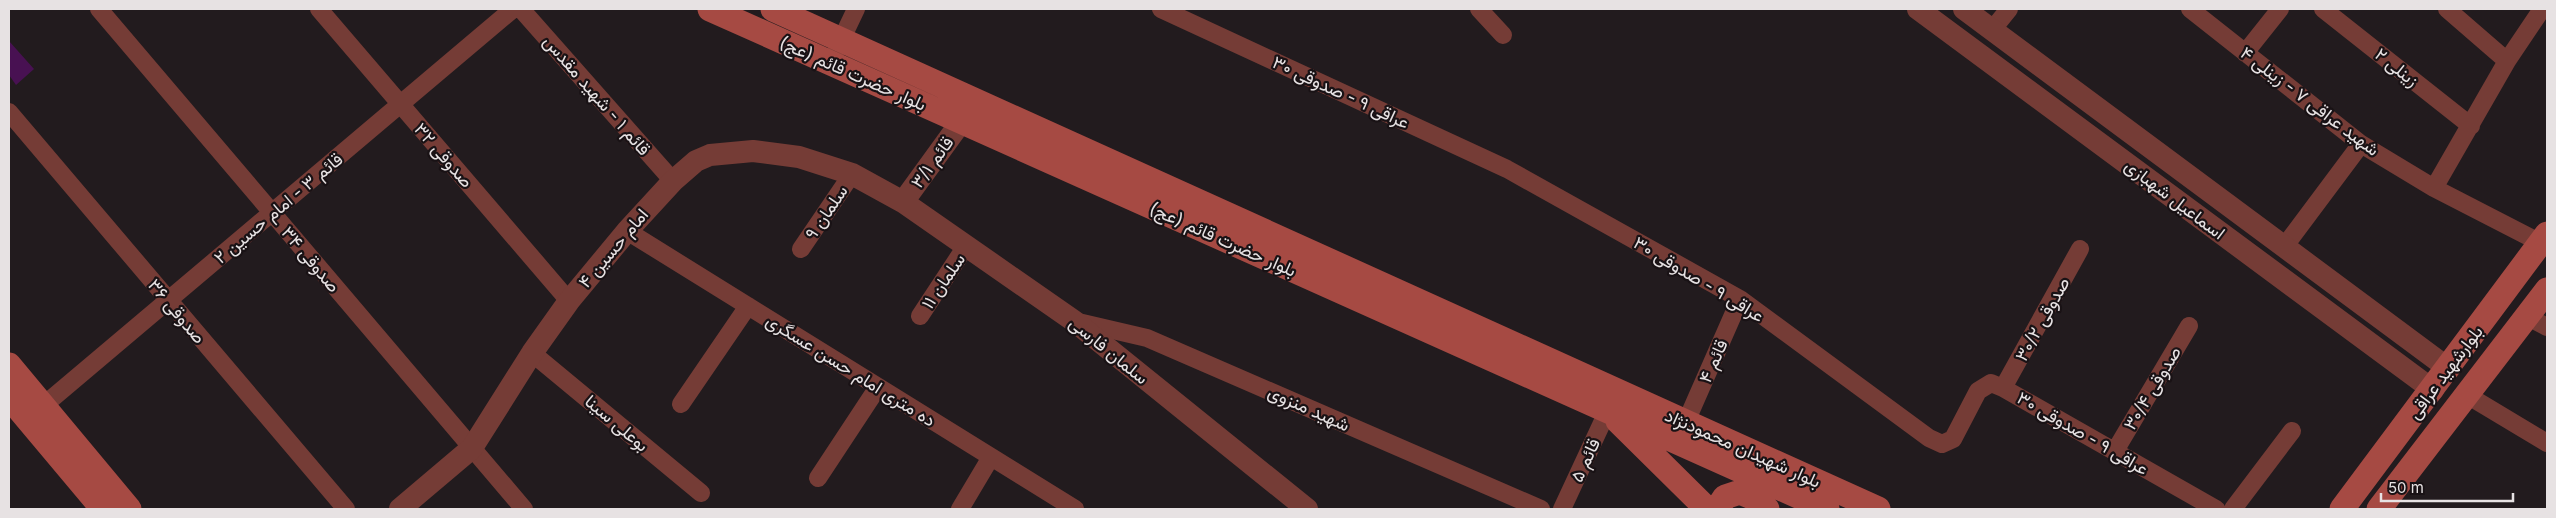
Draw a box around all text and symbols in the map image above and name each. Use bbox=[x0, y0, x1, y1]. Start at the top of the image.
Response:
street label: قائم ۱ - شهید مقدس bbox=[538, 31, 655, 161]
street label: بلوار حضرت قائم (عج) bbox=[776, 31, 930, 117]
street label: شهید عراقی ۷ - زینلی ۴ bbox=[2236, 42, 2383, 161]
street label: زینلی ۲ bbox=[2370, 43, 2423, 92]
street label: عراقی ۹ - صدوقی ۳۰ bbox=[1269, 51, 1413, 134]
street label: صدوقی ۳۲ bbox=[409, 118, 478, 192]
street label: قائم ۳/۱ bbox=[906, 132, 959, 193]
street label: قائم ۳ - امام حسین ۲ bbox=[209, 148, 348, 269]
street label: اسماعیل شهبازی bbox=[2120, 154, 2229, 244]
street label: سلمان ۹ bbox=[800, 181, 852, 243]
street label: بلوار حضرت قائم (عج) bbox=[1146, 197, 1300, 283]
street label: امام حسین ۴ bbox=[574, 204, 654, 293]
street label: صدوقی ۳۴ bbox=[277, 222, 345, 297]
street label: عراقی ۹ - صدوقی ۳۰ bbox=[1629, 232, 1768, 327]
street label: سلمان ۱۱ bbox=[917, 249, 969, 313]
street label: صدوقی ۳۰/۲ bbox=[2010, 273, 2075, 365]
street label: صدوقی ۳۶ bbox=[143, 274, 210, 348]
street label: ده متری امام حسن عسگری bbox=[761, 309, 940, 432]
street label: سلمان فارسی bbox=[1065, 312, 1153, 389]
street label: بلوارشهید عراقی bbox=[2403, 321, 2488, 423]
street label: قائم ۴ bbox=[1694, 336, 1734, 387]
street label: صدوقی ۳۰/۴ bbox=[2119, 342, 2186, 434]
street label: شهید منزوی bbox=[1264, 381, 1353, 436]
street label: عراقی ۹ - صدوقی ۳۰ bbox=[2013, 387, 2153, 480]
street label: بوعلی سینا bbox=[580, 390, 653, 456]
street label: بلوار شهیدان محمودنژاد bbox=[1662, 404, 1824, 493]
street label: قائم ۵ bbox=[1566, 435, 1606, 486]
scale bar bbox=[2381, 470, 2514, 502]
text: 50 m bbox=[2388, 478, 2424, 497]

